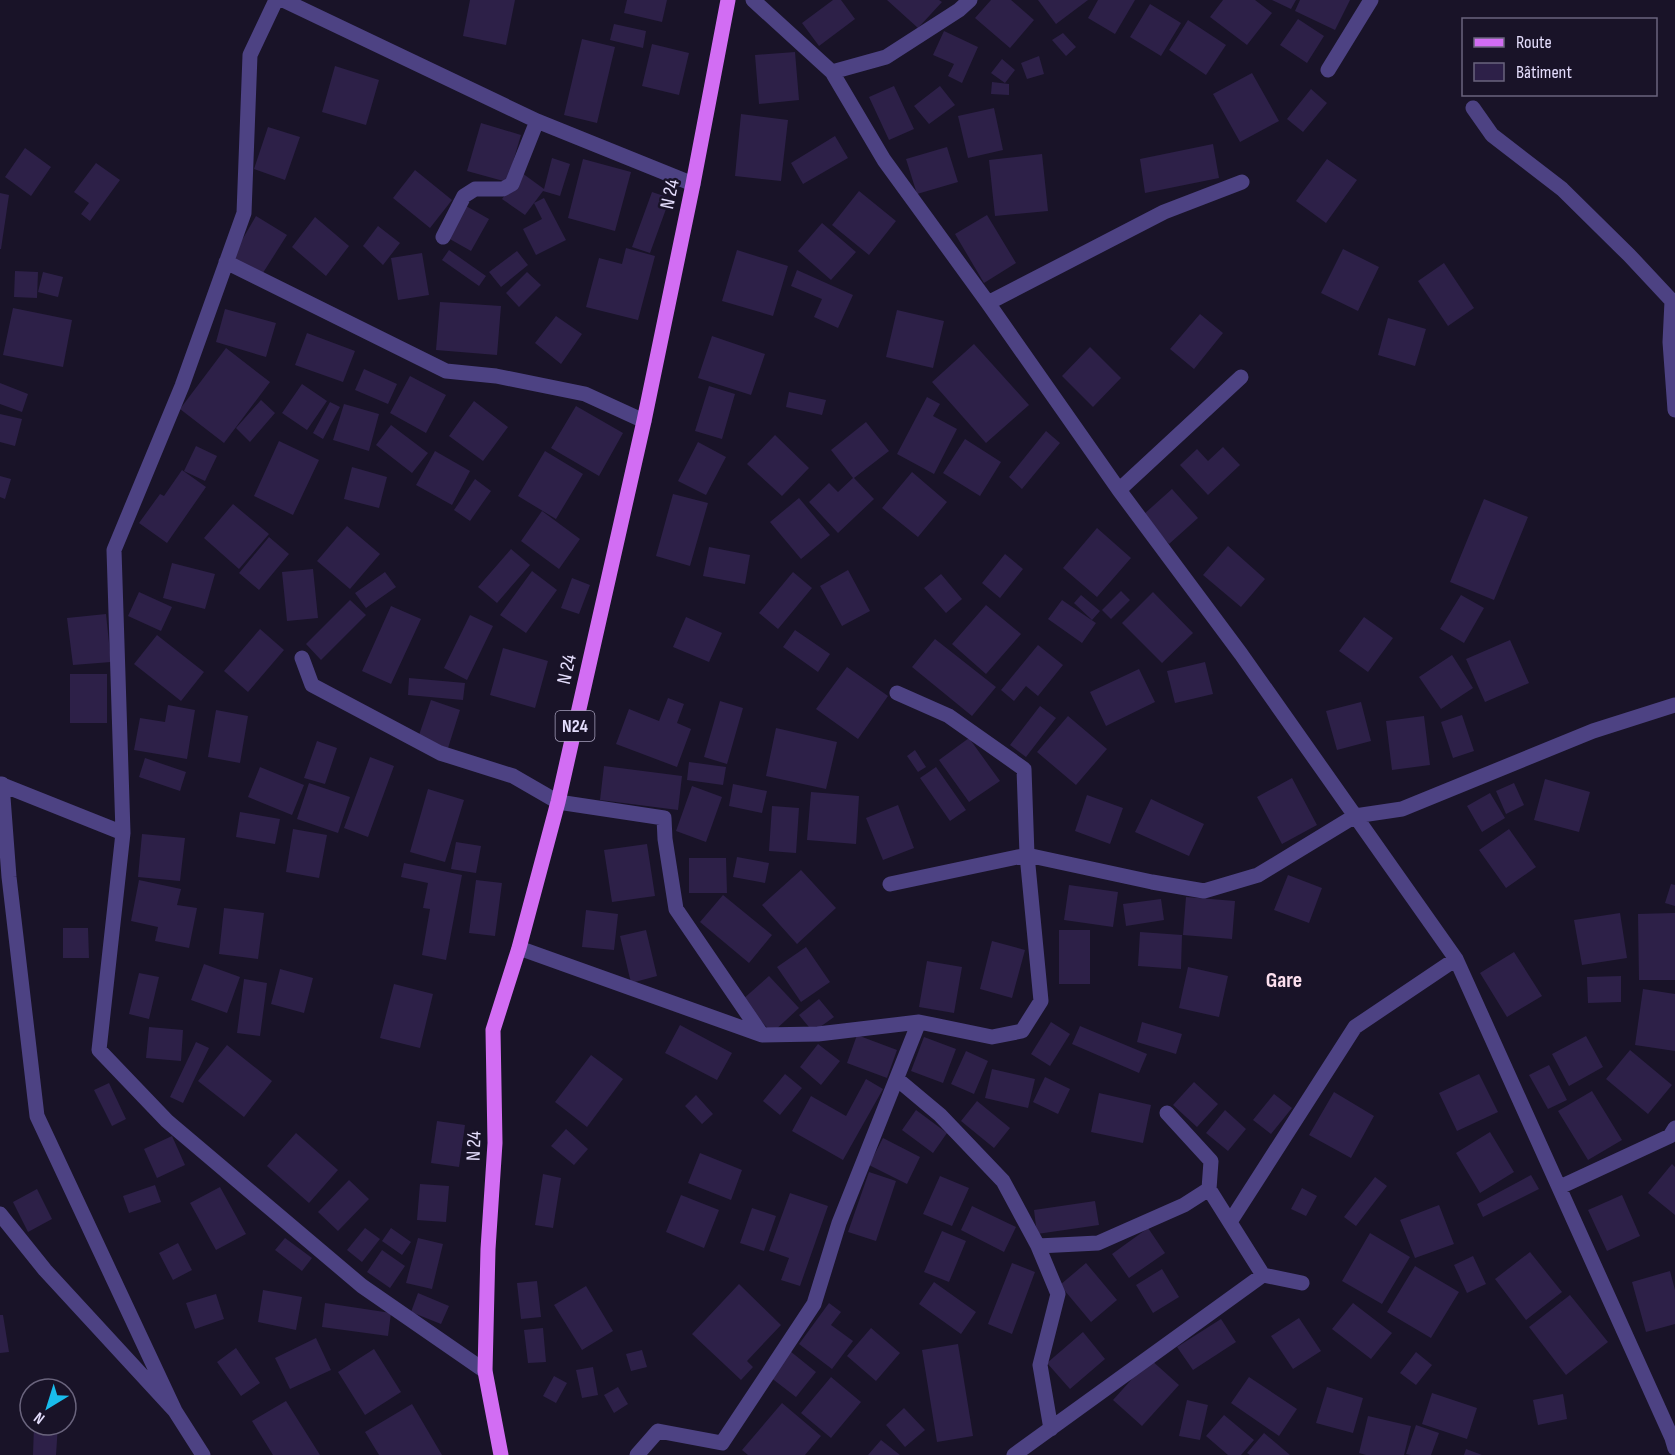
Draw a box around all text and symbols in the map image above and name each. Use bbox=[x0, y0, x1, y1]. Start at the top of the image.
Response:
legend bbox=[1462, 18, 1657, 96]
text: Route bbox=[1516, 32, 1552, 53]
text: Bâtiment bbox=[1516, 62, 1572, 83]
street label: N 24 bbox=[655, 177, 685, 211]
street label: N 24 bbox=[552, 652, 582, 686]
road number: N24 bbox=[556, 711, 594, 741]
district label: Gare bbox=[1266, 967, 1302, 994]
street label: N 24 bbox=[461, 1131, 487, 1161]
north arrow bbox=[18, 1377, 78, 1437]
text: N bbox=[30, 1408, 49, 1428]

